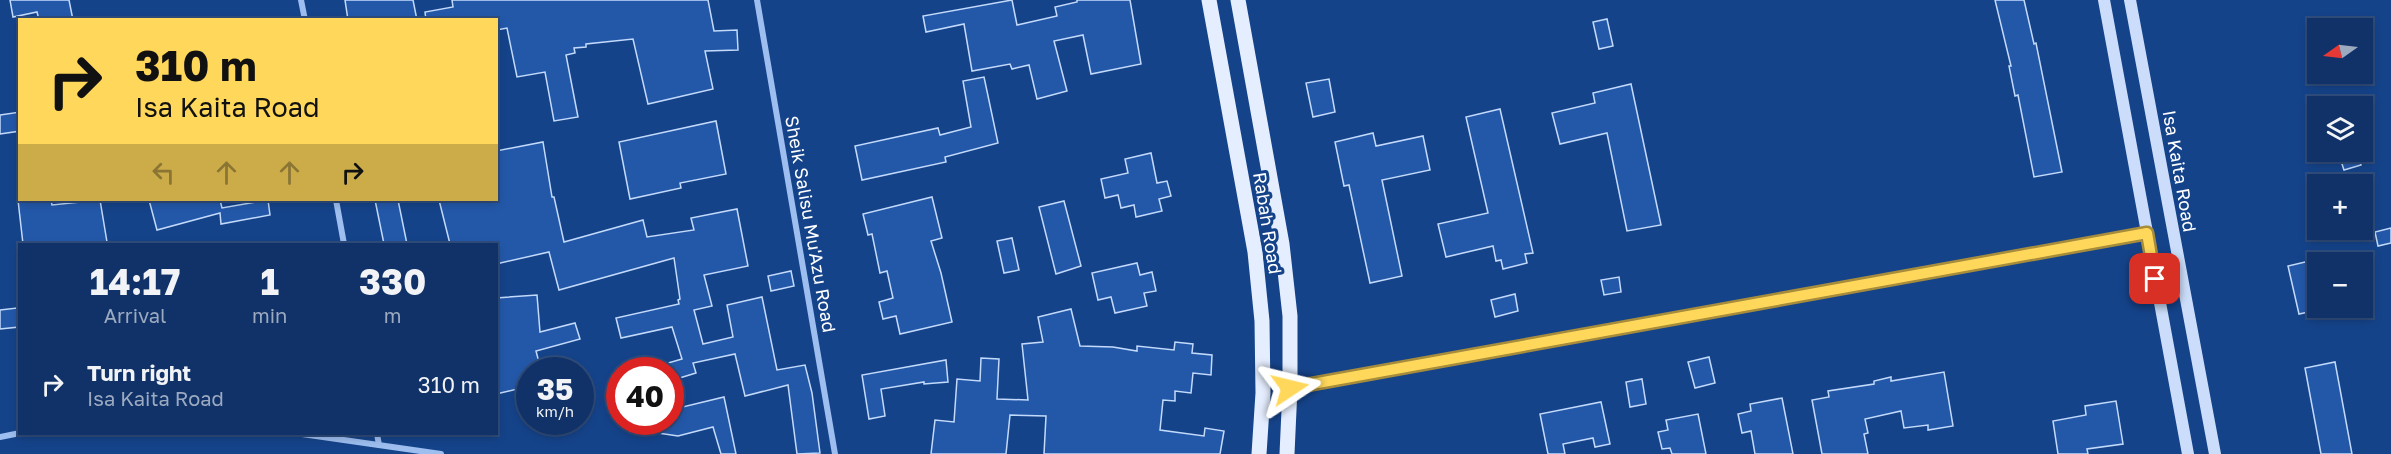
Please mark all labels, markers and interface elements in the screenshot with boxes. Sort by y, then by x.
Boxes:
north arrow [2307,18,2373,84]
map controls [2307,18,2373,318]
text: 310 m [135,40,257,90]
icon: right [36,42,114,120]
text: Isa Kaita Road [135,91,320,123]
button: layers [2307,96,2373,162]
street label: Isa Kaita Road [2158,108,2202,234]
street label: Sheik Salisu Mu'Azu Road [781,114,841,334]
icon: left [147,156,180,189]
icon: ahead [210,156,243,189]
icon: ahead [273,156,306,189]
icon: right [336,156,369,189]
street label: Rabah Road [1249,170,1287,276]
button: + [2307,174,2373,240]
button: − [2307,252,2373,318]
pin [2129,253,2180,304]
text: 14:17 [90,260,180,303]
text: 1 [260,260,279,303]
text: 330 [359,260,426,303]
icon: arrive [2138,262,2171,295]
text: Arrival [104,303,166,327]
text: min [252,303,287,327]
text: m [384,303,402,327]
position arrow [1258,356,1322,420]
speed limit sign: 40 [606,357,684,435]
text: Turn right [87,359,191,386]
icon: right [36,368,69,401]
text: 310 m [418,371,480,398]
text: 35 [537,371,573,407]
text: Isa Kaita Road [87,386,224,410]
text: km/h [536,402,574,420]

